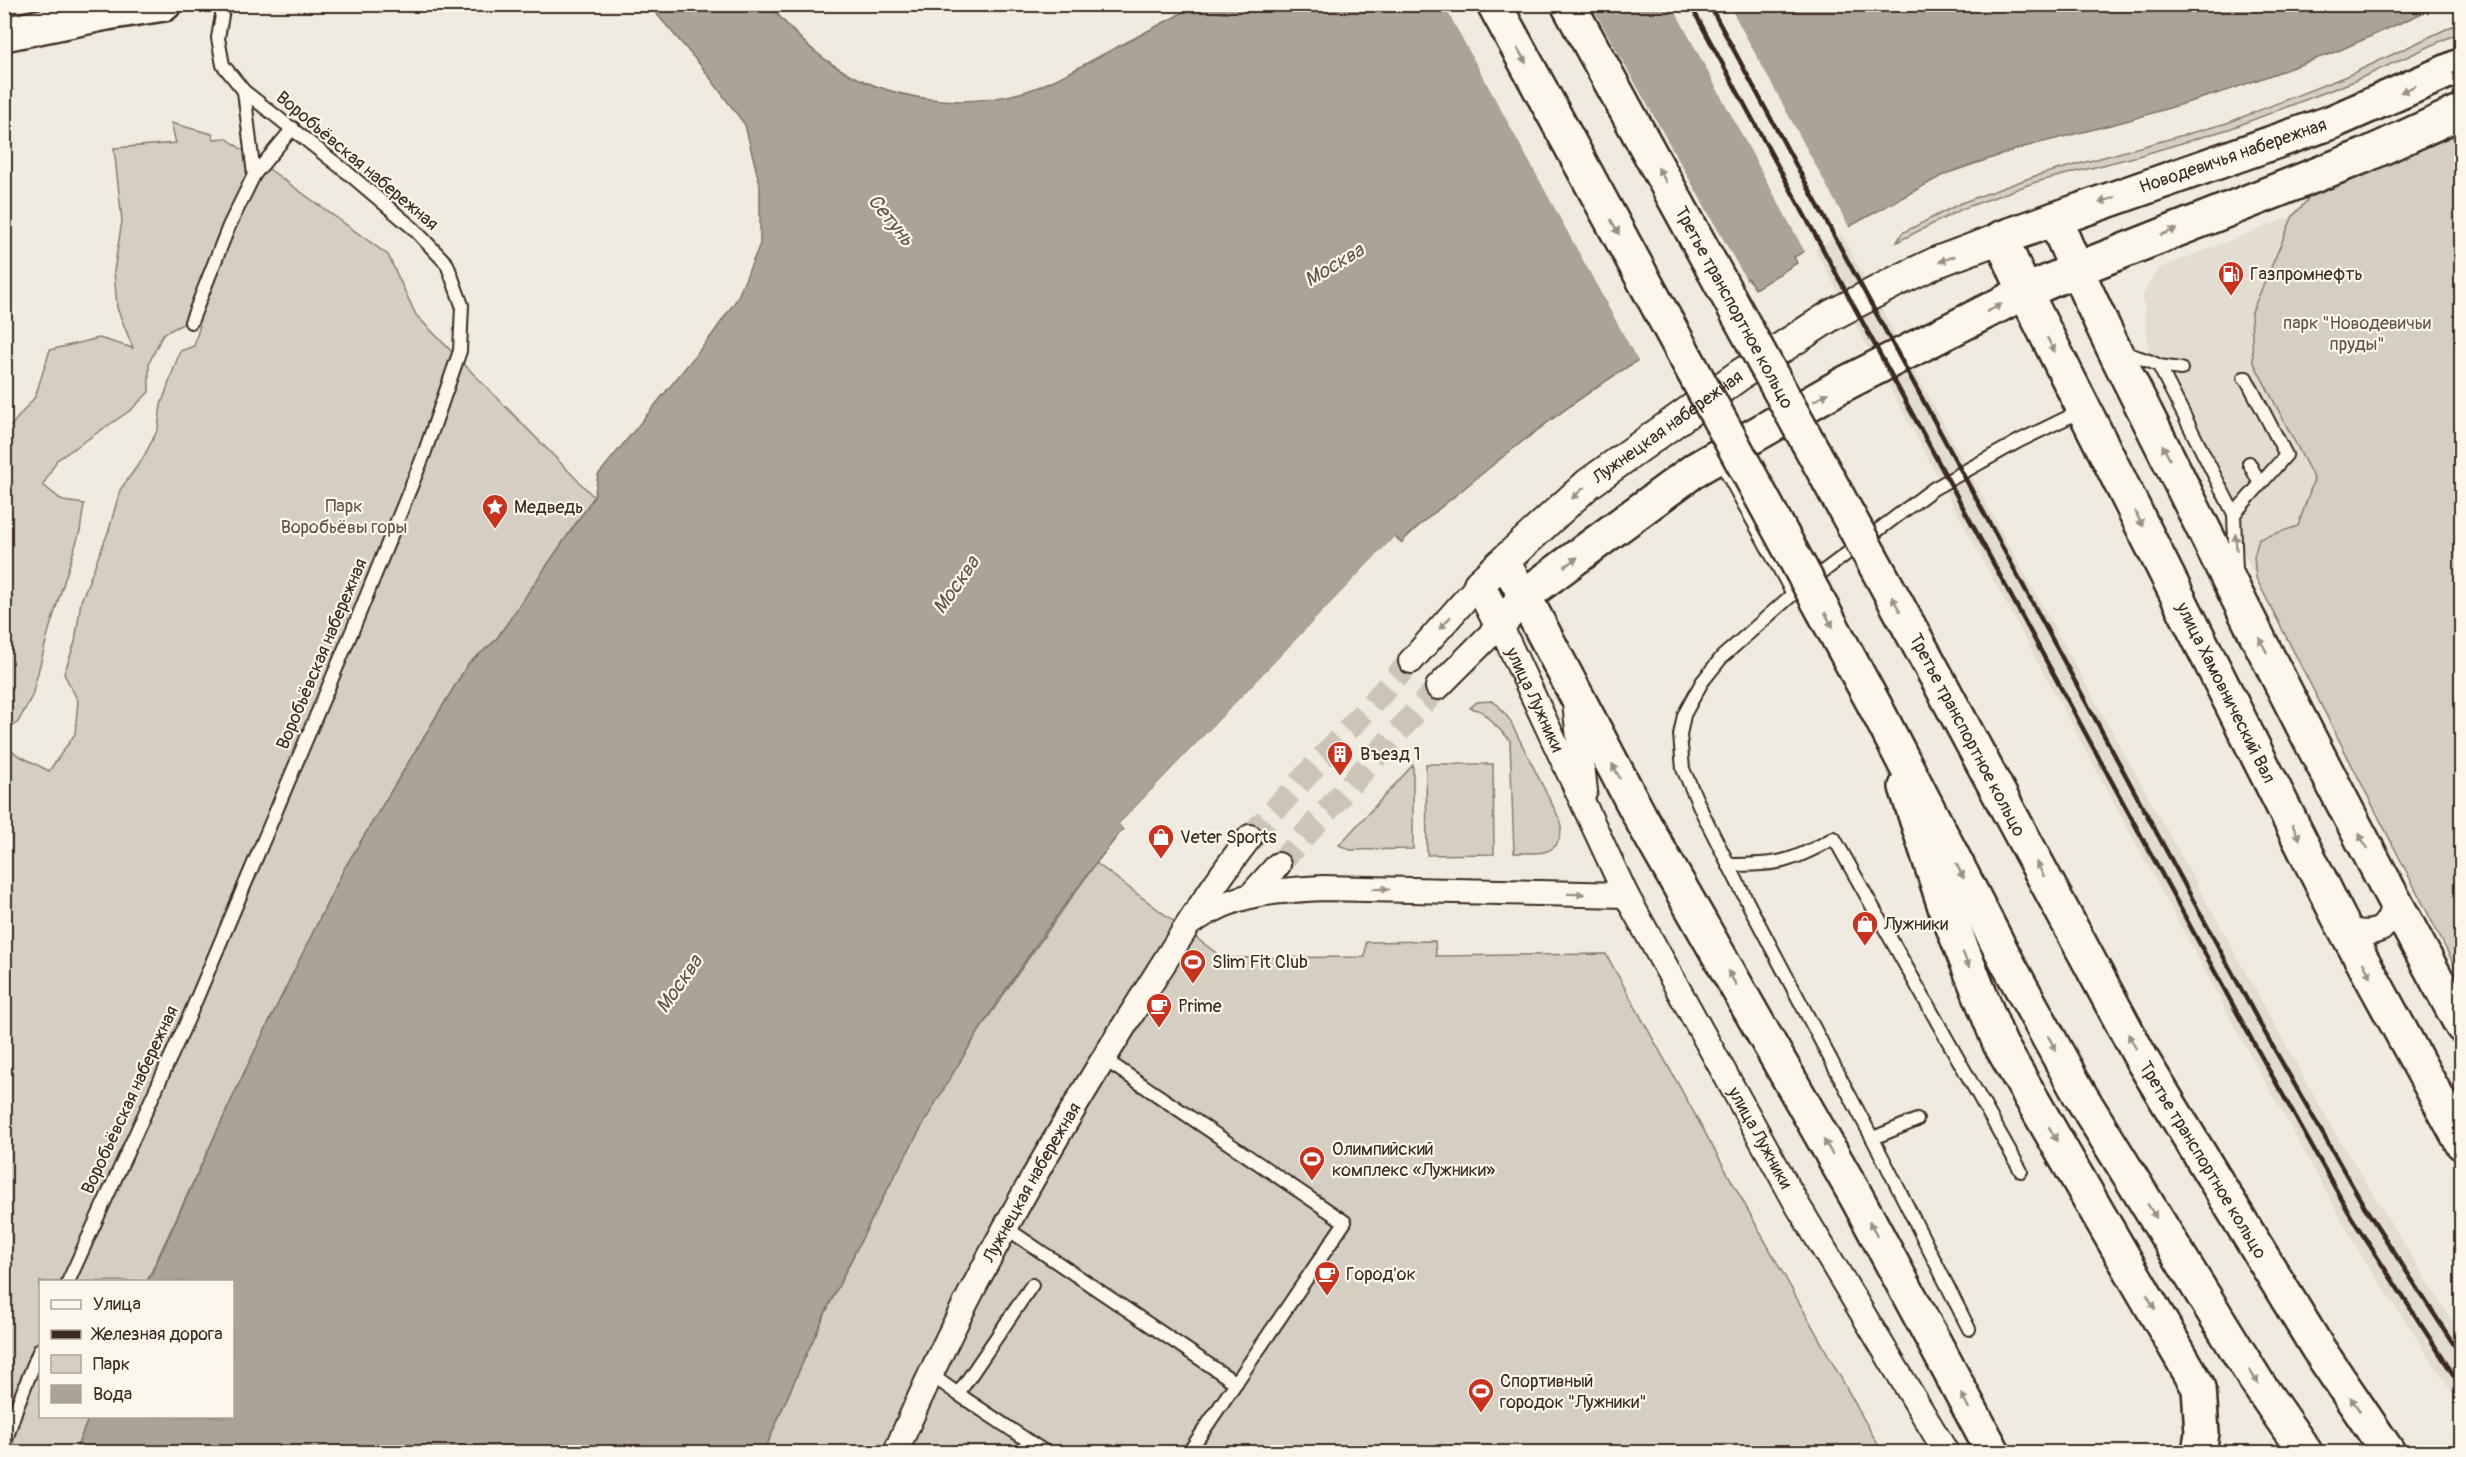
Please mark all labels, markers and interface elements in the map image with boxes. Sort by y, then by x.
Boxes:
one-way arrow [1517,48,1527,65]
one-way arrow [2399,84,2417,94]
street label: Воробьёвская набережная [271,86,443,236]
street label: Новодевичья набережная [2136,113,2330,199]
one-way arrow [1657,166,1667,183]
water label: Сетунь [862,189,920,252]
one-way arrow [2098,196,2116,206]
street label: Третье транспортное кольцо [1670,202,1799,413]
one-way arrow [1610,219,1621,235]
one-way arrow [2160,227,2178,237]
water label: Москва [1300,237,1370,292]
one-way arrow [1938,255,1956,264]
fuel station icon: Газпромнефть [2216,259,2246,297]
place label: Газпромнефть [2250,263,2363,286]
one-way arrow [1986,303,2003,313]
park label: парк "Новодевичьи пруды" [2283,312,2431,356]
one-way arrow [2046,336,2056,353]
street label: Лужнецкая набережная [1587,365,1747,489]
one-way arrow [1813,392,1830,402]
one-way arrow [2161,444,2170,461]
one-way arrow [1570,486,1585,500]
place icon: Медведь [480,492,510,530]
park label: Парк Воробьёвы горы [281,495,407,539]
place label: Медведь [514,496,583,519]
one-way arrow [2134,510,2143,527]
one-way arrow [2231,532,2240,551]
water label: Москва [927,550,986,619]
street label: Воробьёвская набережная [271,555,373,753]
one-way arrow [1562,556,1578,568]
one-way arrow [1891,595,1901,612]
street label: улица Хамовнический Вал [2171,598,2281,787]
one-way arrow [1824,612,1834,629]
one-way arrow [1438,615,1452,630]
street label: Третье транспортное кольцо [1904,629,2031,841]
one-way arrow [2258,637,2268,654]
street label: улица Лужники [1500,643,1569,756]
building icon: Въезд 1 [1325,739,1355,777]
place label: Въезд 1 [1360,743,1421,766]
one-way arrow [1611,762,1621,779]
shop icon: Veter Sports [1146,822,1176,860]
one-way arrow [2291,823,2301,840]
place label: Veter Sports [1180,826,1277,849]
one-way arrow [2359,833,2368,850]
one-way arrow [2035,861,2045,878]
one-way arrow [1956,863,1965,880]
one-way arrow [1372,885,1391,894]
one-way arrow [1566,889,1585,899]
shop icon: Лужники [1850,909,1880,947]
place label: Лужники [1883,913,1948,936]
sports icon: Slim Fit Club [1178,947,1208,985]
water label: Москва [650,949,709,1018]
place label: Slim Fit Club [1212,951,1308,974]
one-way arrow [1961,951,1971,969]
one-way arrow [2362,962,2372,979]
one-way arrow [1726,970,1737,986]
cafe icon: Prime [1144,991,1174,1029]
place label: Prime [1178,995,1222,1018]
street label: Воробьёвская набережная [76,1002,184,1198]
one-way arrow [2127,1032,2137,1049]
one-way arrow [2047,1035,2057,1052]
street label: Третье транспортное кольцо [2134,1057,2272,1263]
street label: улица Лужники [1722,1082,1798,1193]
street label: Лужнецкая набережная [977,1098,1086,1267]
one-way arrow [2048,1126,2058,1143]
place label: Олимпийский комплекс «Лужники» [1332,1138,1495,1182]
one-way arrow [1823,1138,1833,1155]
sports icon: Олимпийский комплекс «Лужники» [1297,1144,1327,1182]
one-way arrow [2146,1203,2157,1219]
one-way arrow [1868,1220,1878,1237]
cafe icon: Город'ок [1312,1259,1342,1297]
place label: Город'ок [1346,1263,1416,1286]
legend [39,1280,234,1418]
text: Улица [93,1293,141,1316]
one-way arrow [2146,1294,2156,1311]
text: Железная дорога [90,1323,223,1346]
text: Парк [93,1353,130,1376]
one-way arrow [2248,1369,2259,1385]
place label: Спортивный городок "Лужники" [1500,1370,1647,1414]
sports icon: Спортивный городок "Лужники" [1466,1376,1496,1414]
text: Вода [93,1383,132,1406]
one-way arrow [1960,1392,1970,1409]
one-way arrow [2350,1396,2361,1412]

